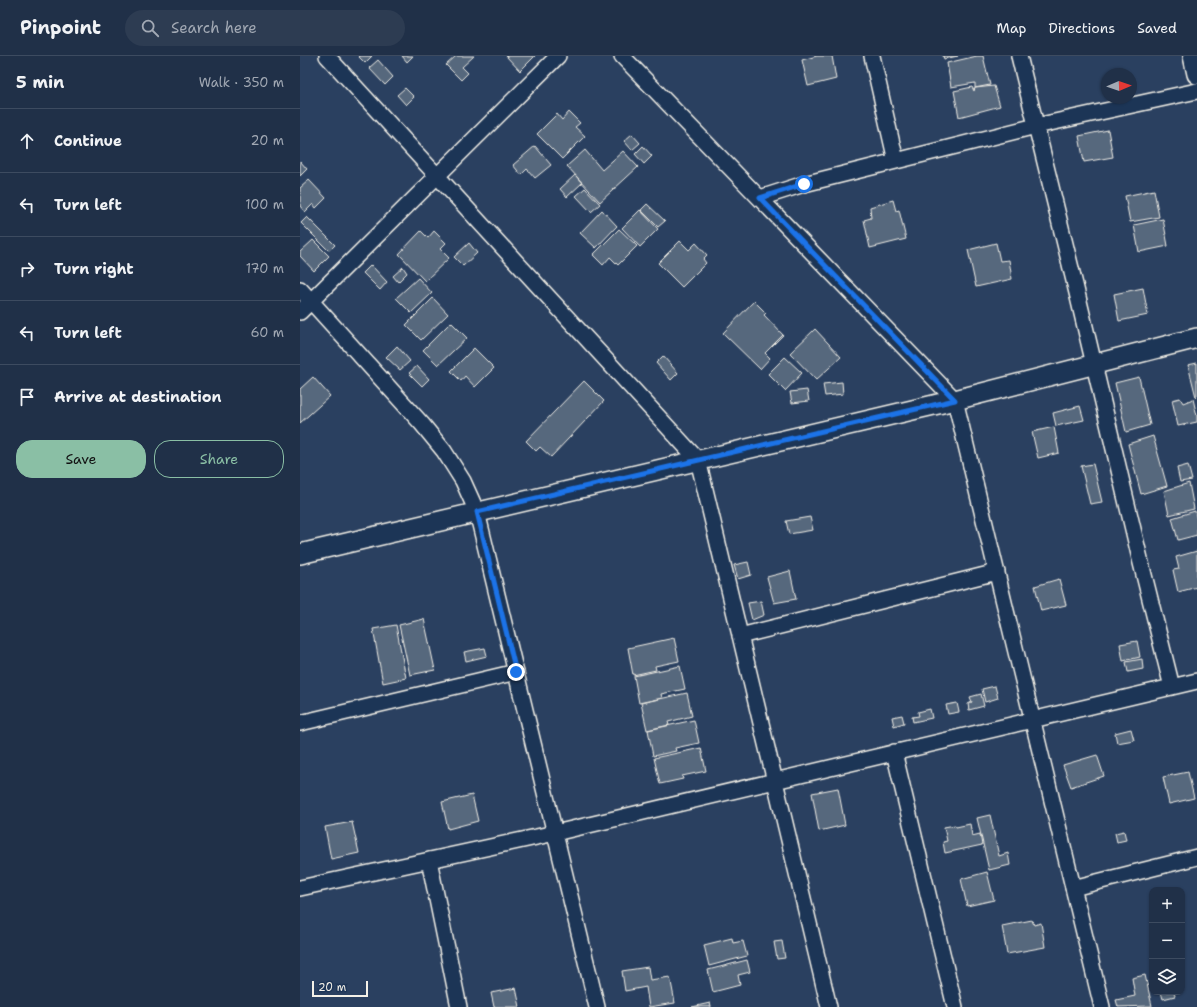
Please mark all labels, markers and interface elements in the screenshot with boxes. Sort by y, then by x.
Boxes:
search box [125,10,405,46]
text: Pinpoint [20,15,101,40]
icon: search [139,17,161,39]
text: Search here [171,18,257,38]
text: Map [997,19,1027,37]
text: Directions [1049,19,1115,37]
text: Saved [1137,19,1177,37]
north arrow [1101,68,1137,104]
text: 5 min [16,71,64,93]
text: Walk · 350 m [199,74,284,91]
icon: ahead [16,130,38,152]
text: Continue [54,131,122,151]
text: 20 m [251,132,284,149]
route start [795,175,813,193]
icon: left [16,194,38,216]
text: Turn left [54,195,122,215]
text: 100 m [245,196,284,213]
icon: right [16,258,38,280]
text: Turn right [54,259,134,279]
text: 170 m [246,260,284,277]
icon: left [16,322,38,344]
text: Turn left [54,323,122,343]
text: 60 m [251,324,284,341]
icon: arrive [16,386,38,408]
text: Arrive at destination [54,387,222,407]
button: Save [16,440,146,478]
button: Share [154,440,284,478]
route end [507,663,525,681]
map controls [1149,887,1185,995]
button: + [1149,887,1185,923]
button: − [1149,923,1185,959]
button: layers [1149,959,1185,995]
scale bar [312,979,368,998]
text: 20 m [318,980,346,995]

